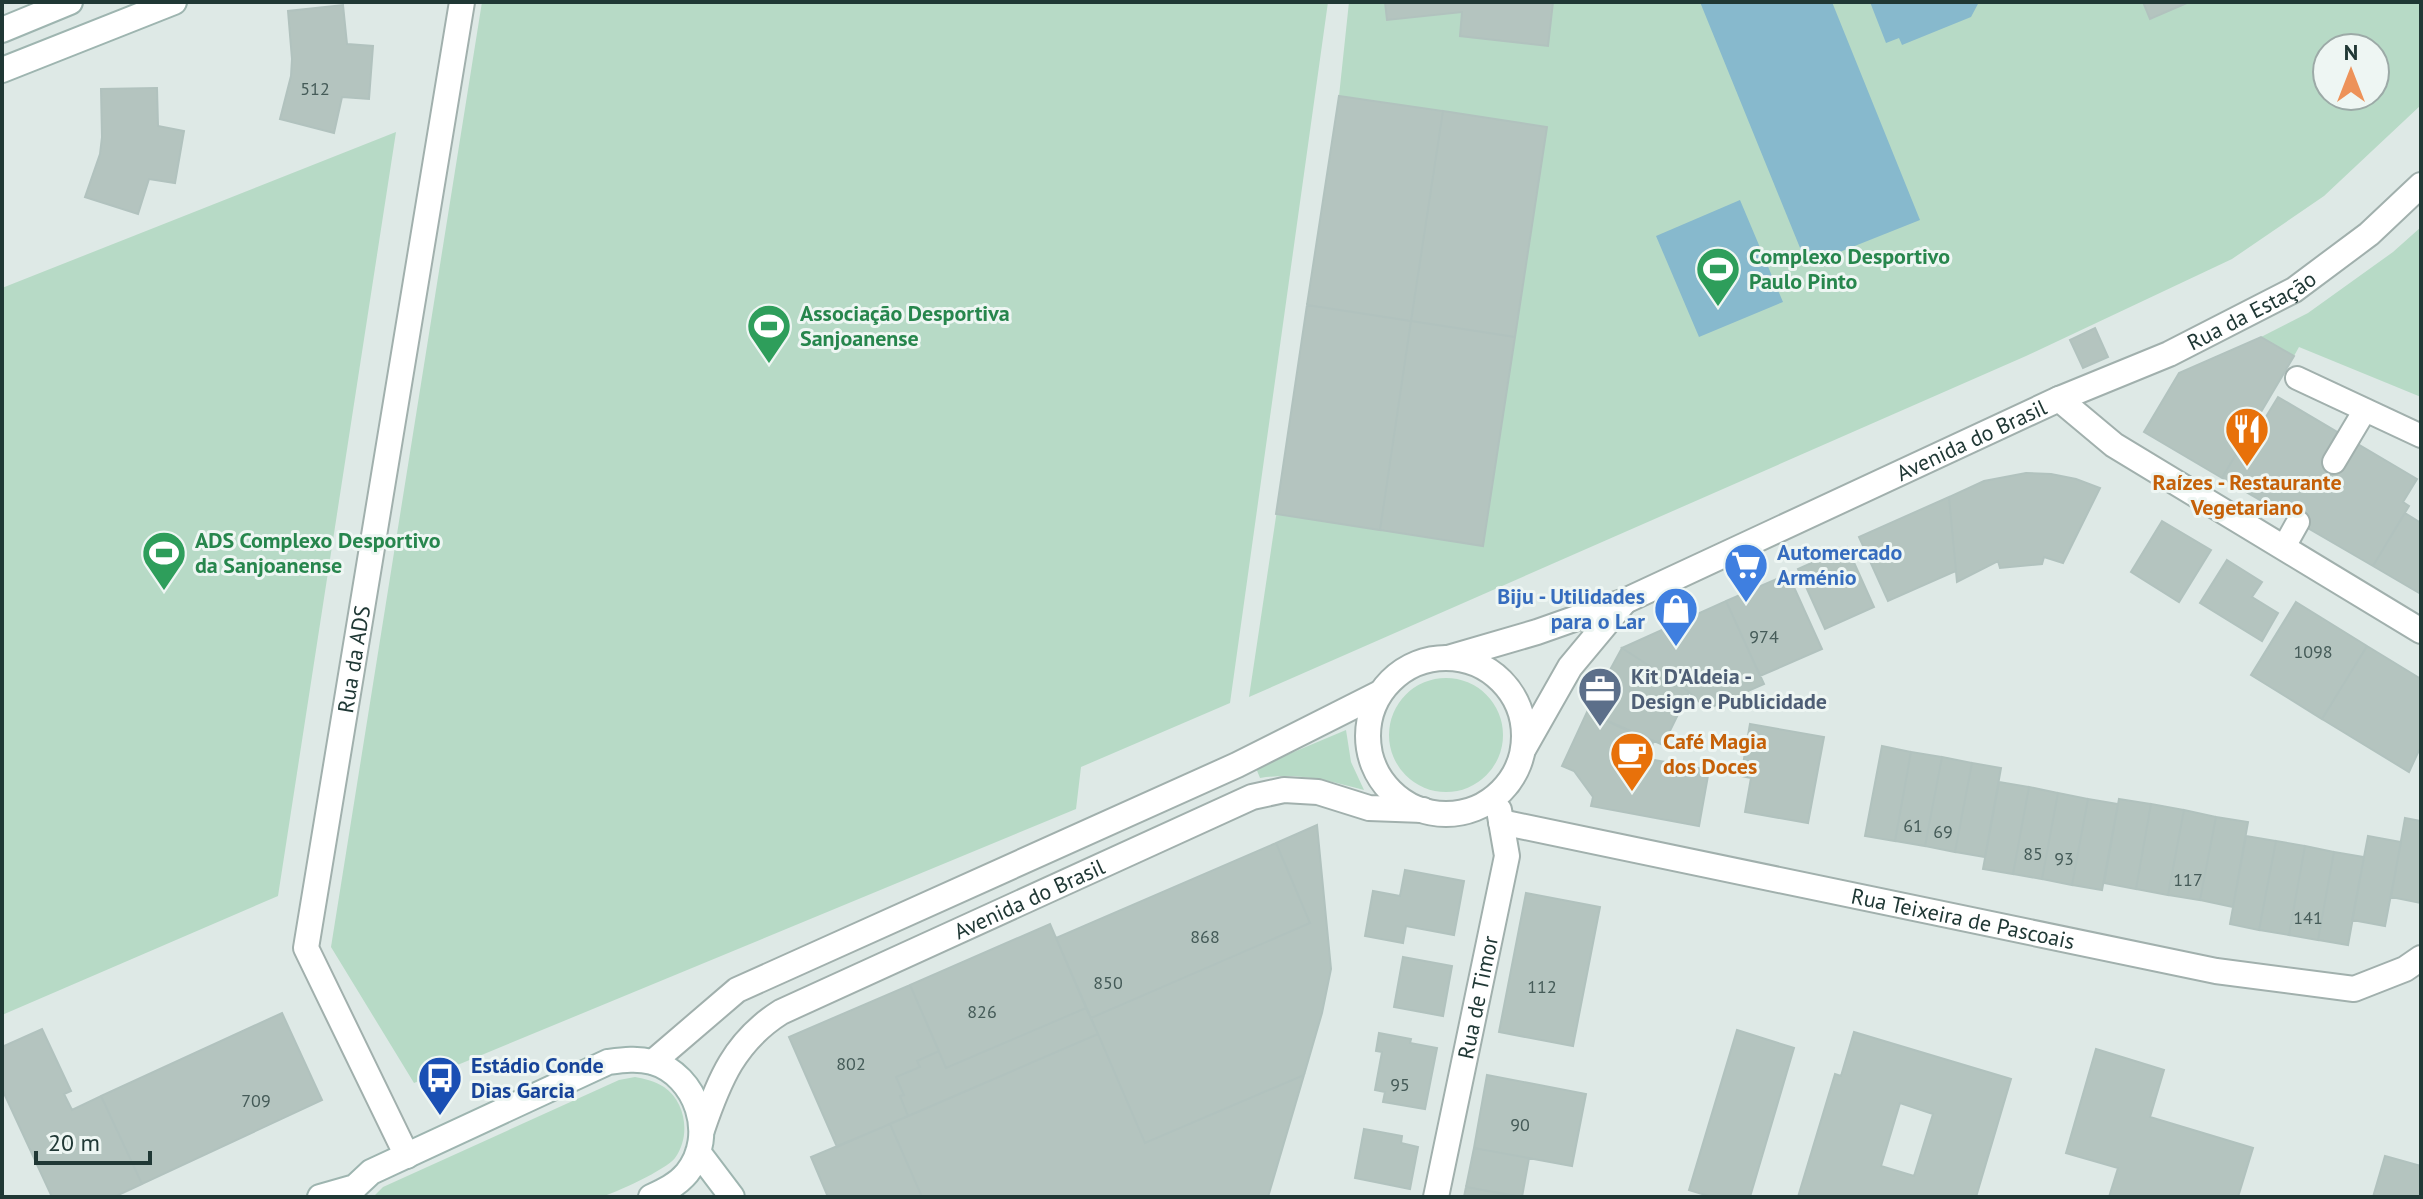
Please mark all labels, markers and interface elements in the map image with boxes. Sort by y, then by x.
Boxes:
north arrow [2311,32,2391,112]
text: N [2344,38,2358,66]
house number: 512 [300,77,330,100]
place label: Complexo Desportivo Paulo Pinto [1749,242,1950,295]
sports icon: Complexo Desportivo Paulo Pinto [1694,245,1742,308]
street label: Rua da Estação [2182,265,2321,356]
place label: Associação Desportiva Sanjoanense [800,299,1010,352]
sports icon: Associação Desportiva Sanjoanense [745,302,793,365]
street label: Avenida do Brasil [1892,393,2051,487]
restaurant icon: Raízes - Restaurante Vegetariano [2223,405,2271,468]
place label: Raízes - Restaurante Vegetariano [2152,468,2342,521]
place label: ADS Complexo Desportivo da Sanjoanense [195,526,441,579]
sports icon: ADS Complexo Desportivo da Sanjoanense [140,529,188,592]
place label: Automercado Arménio [1777,538,1902,591]
supermarket icon: Automercado Arménio [1722,541,1770,604]
place label: Biju - Utilidades para o Lar [1497,582,1645,635]
shop icon: Biju - Utilidades para o Lar [1652,585,1700,648]
street label: Rua da ADS [331,603,376,715]
house number: 974 [1749,625,1779,648]
house number: 1098 [2293,640,2333,663]
place label: Kit D'Aldeia - Design e Publicidade [1631,662,1827,715]
office icon: Kit D'Aldeia - Design e Publicidade [1576,665,1624,728]
place label: Café Magia dos Doces [1663,727,1767,780]
cafe icon: Café Magia dos Doces [1608,730,1656,793]
house number: 61 [1903,814,1923,837]
house number: 69 [1933,820,1953,843]
house number: 85 [2023,842,2043,865]
house number: 93 [2054,847,2074,870]
street label: Avenida do Brasil [949,852,1109,945]
house number: 117 [2173,868,2203,891]
street label: Rua Teixeira de Pascoais [1849,881,2077,955]
house number: 141 [2293,906,2323,929]
house number: 868 [1190,925,1220,948]
street label: Rua de Timor [1451,933,1504,1061]
house number: 850 [1093,971,1123,994]
house number: 112 [1527,975,1557,998]
house number: 826 [967,1000,997,1023]
place label: Estádio Conde Dias Garcia [471,1051,604,1104]
house number: 802 [836,1052,866,1075]
bus stop icon: Estádio Conde Dias Garcia [416,1054,464,1117]
house number: 95 [1390,1073,1410,1096]
house number: 709 [241,1089,271,1112]
house number: 90 [1510,1113,1530,1136]
scale bar [36,1115,150,1165]
text: 20 m [48,1127,100,1158]

